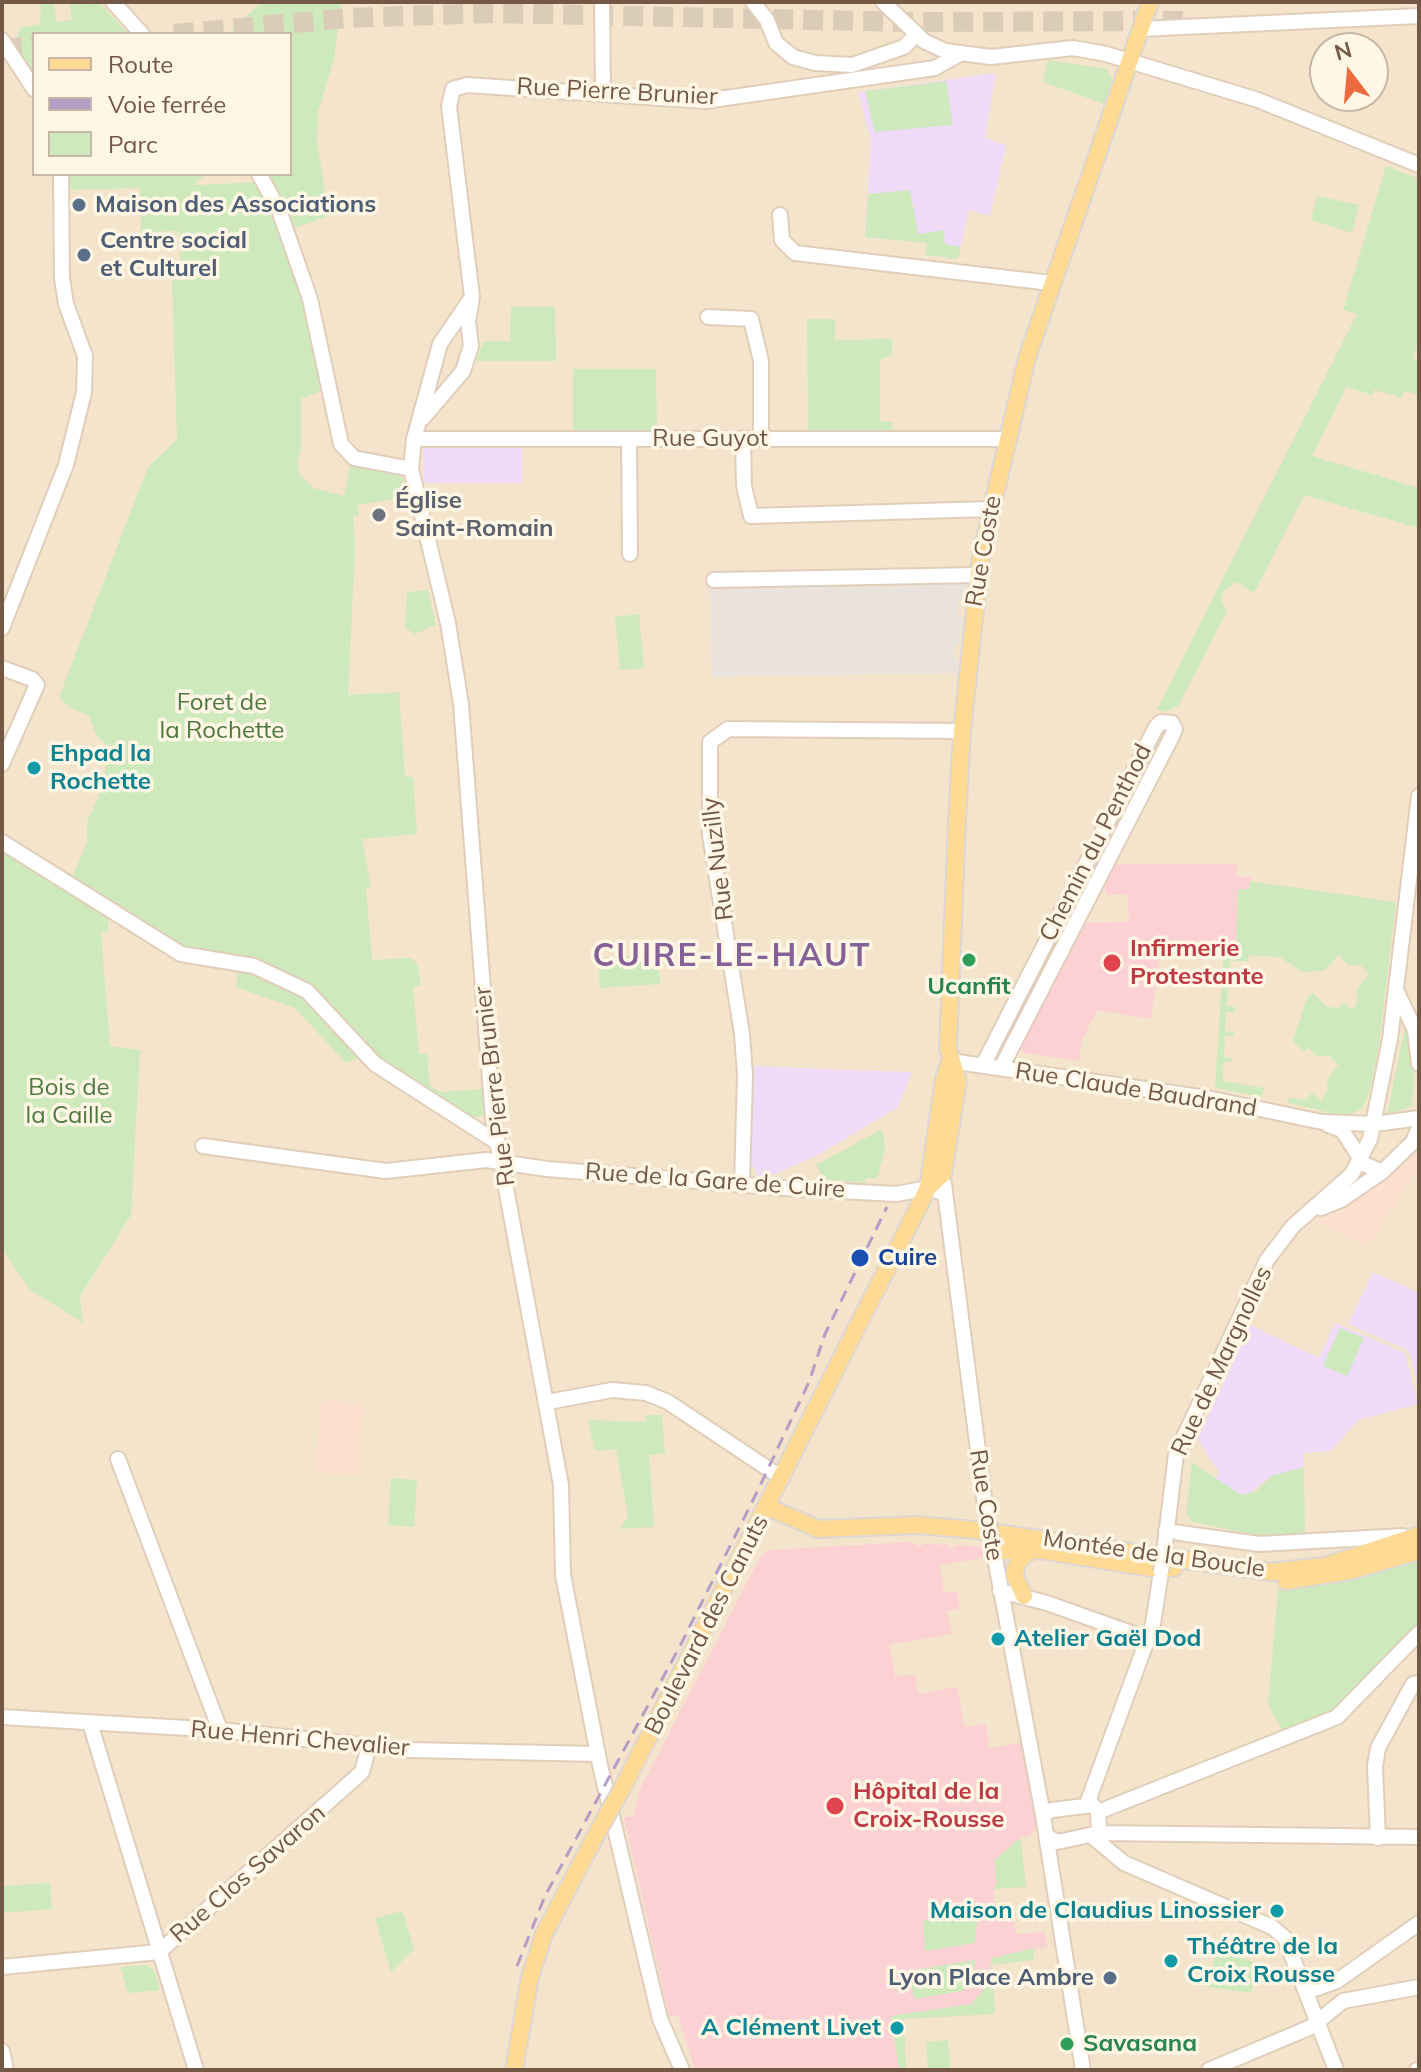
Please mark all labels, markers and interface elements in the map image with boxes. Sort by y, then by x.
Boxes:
legend [32,32,292,176]
north arrow [1309,32,1389,112]
text: N [1331,35,1355,67]
text: Route [108,49,173,79]
street label: Rue Pierre Brunier [516,72,718,112]
text: Voie ferrée [108,89,226,119]
text: Parc [108,129,158,159]
place label: Maison des Associations [95,191,376,219]
marker: Maison des Associations [70,196,88,214]
place label: Centre social et Culturel [100,227,247,283]
marker: Centre social et Culturel [75,246,93,264]
street label: Rue Guyot [652,425,768,453]
place label: Église Saint-Romain [395,487,554,543]
street label: Rue Coste [960,493,1008,609]
marker: Église Saint-Romain [370,506,388,524]
park label: Foret de la Rochette [160,689,284,745]
street label: Chemin du Penthod [1034,739,1158,947]
place label: Ehpad la Rochette [50,740,151,796]
marker: Ehpad la Rochette [25,759,43,777]
street label: Rue Nuzilly [696,796,740,922]
place label: Infirmerie Protestante [1130,935,1264,991]
district label: CUIRE-LE-HAUT [592,937,872,975]
marker: Ucanfit [960,951,978,969]
marker: Infirmerie Protestante [1101,952,1123,974]
place label: Ucanfit [927,973,1011,1001]
street label: Rue Pierre Brunier [468,984,522,1188]
street label: Rue Claude Baudrand [1013,1057,1259,1123]
park label: Bois de la Caille [26,1074,112,1130]
street label: Rue de la Gare de Cuire [584,1158,846,1204]
place label: Cuire [878,1244,937,1272]
marker: Cuire [849,1247,871,1269]
street label: Rue de Margnolles [1165,1262,1279,1460]
street label: Rue Coste [963,1447,1009,1563]
street label: Boulevard des Canuts [639,1510,775,1740]
street label: Montée de la Boucle [1041,1524,1267,1584]
place label: Atelier Gaël Dod [1014,1625,1201,1653]
marker: Atelier Gaël Dod [989,1630,1007,1648]
street label: Rue Henri Chevalier [189,1715,411,1763]
place label: Hôpital de la Croix-Rousse [853,1778,1004,1834]
marker: Hôpital de la Croix-Rousse [824,1795,846,1817]
street label: Rue Clos Savaron [165,1799,331,1949]
place label: Maison de Claudius Linossier [930,1897,1261,1925]
marker: Maison de Claudius Linossier [1268,1902,1286,1920]
place label: Théâtre de la Croix Rousse [1187,1933,1338,1989]
marker: Théâtre de la Croix Rousse [1162,1952,1180,1970]
place label: Lyon Place Ambre [888,1964,1094,1992]
marker: Lyon Place Ambre [1101,1969,1119,1987]
place label: A Clément Livet [701,2014,881,2042]
marker: A Clément Livet [888,2019,906,2037]
place label: Savasana [1083,2030,1197,2058]
marker: Savasana [1058,2035,1076,2053]

